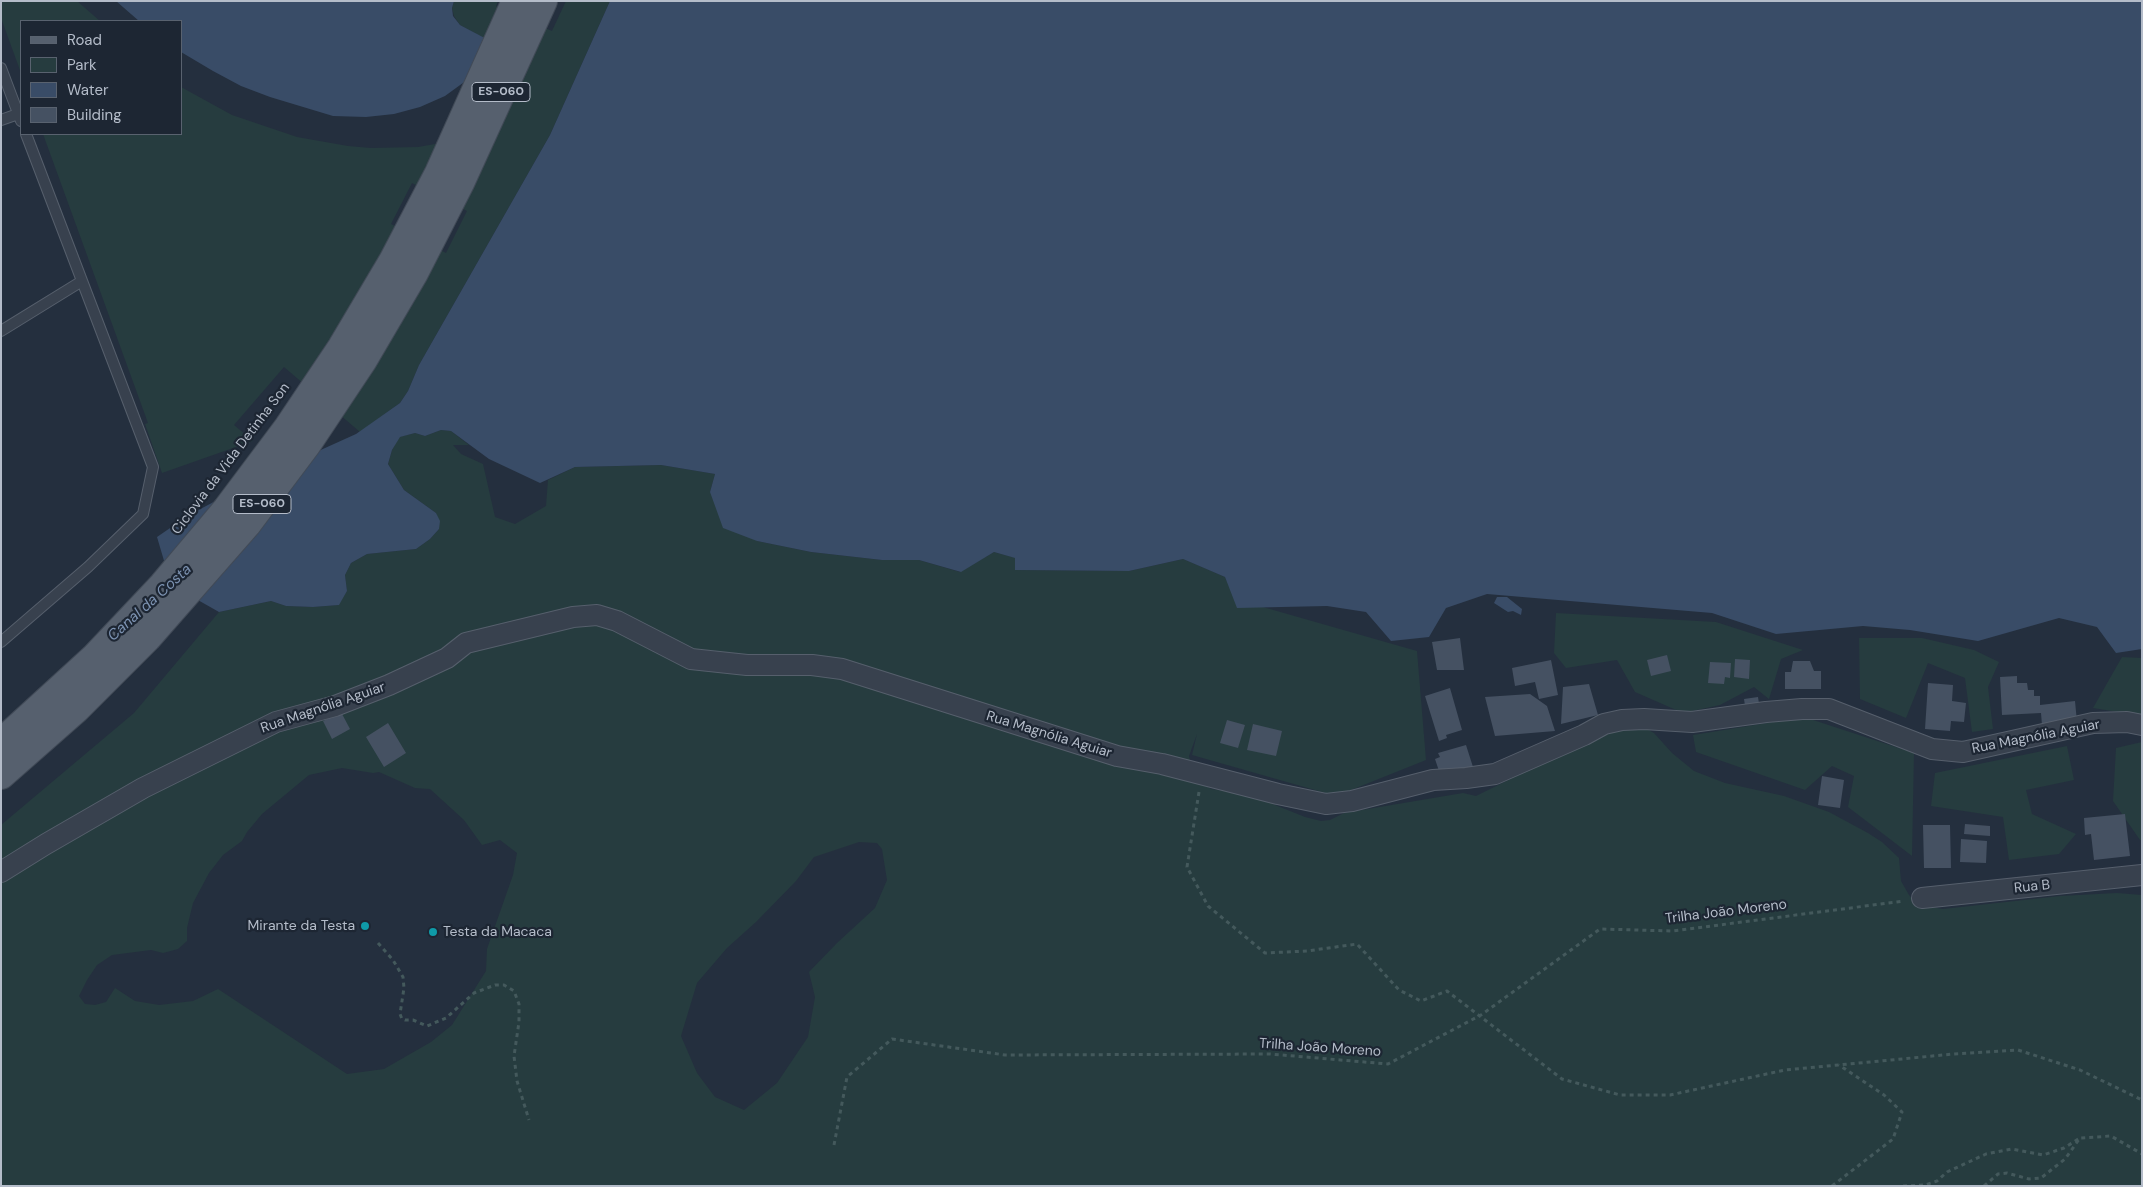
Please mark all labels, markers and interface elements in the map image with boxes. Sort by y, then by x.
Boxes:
legend [20,20,182,135]
text: Road [67,30,102,50]
text: Park [67,55,97,75]
text: Water [67,80,108,100]
road number: ES-060 [472,82,530,101]
text: Building [67,105,122,125]
street label: Ciclovia da Vida Detinha Son [168,380,294,538]
road number: ES-060 [233,494,291,514]
water label: Canal da Costa [104,561,196,645]
street label: Rua Magnólia Aguiar [259,679,387,737]
street label: Rua Magnólia Aguiar [984,708,1114,762]
street label: Rua Magnólia Aguiar [1970,716,2102,758]
street label: Rua B [2013,877,2051,897]
street label: Trilha João Moreno [1664,896,1788,928]
place label: Mirante da Testa [248,918,355,934]
marker: Mirante da Testa [359,920,371,932]
place label: Testa da Macaca [443,924,552,940]
marker: Testa da Macaca [427,926,439,938]
street label: Trilha João Moreno [1258,1035,1382,1061]

